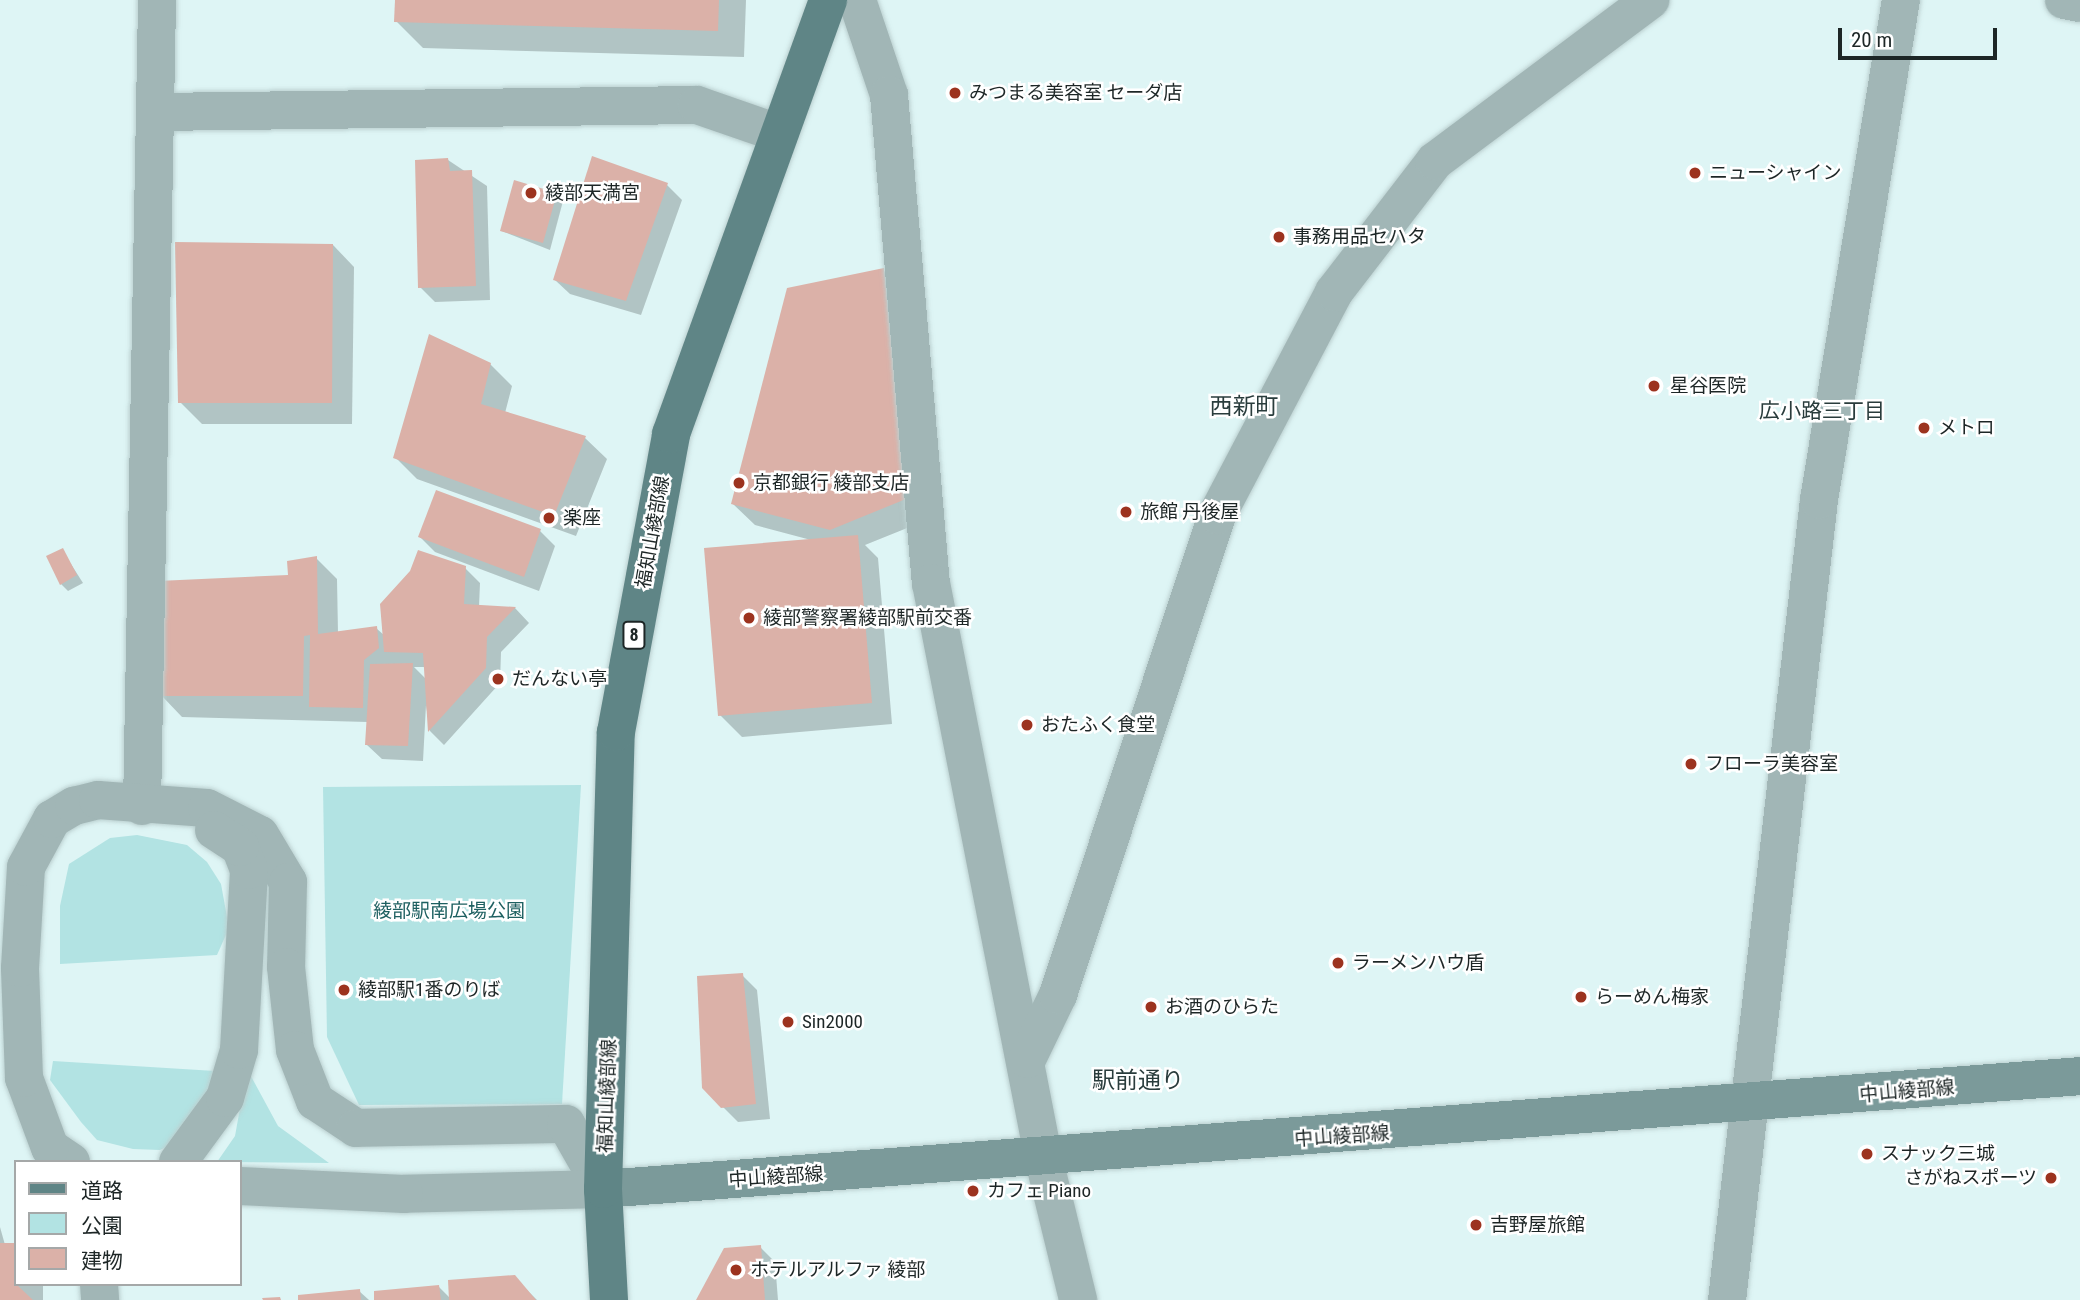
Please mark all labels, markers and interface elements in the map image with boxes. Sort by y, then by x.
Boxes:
scale bar [1842,14,2001,58]
text: 20 m [1851,28,1892,52]
place label: みつまる美容室 セーダ店 [969,82,1182,104]
marker: みつまる美容室 セーダ店 [947,85,963,101]
place label: ニューシャイン [1709,162,1842,184]
marker: ニューシャイン [1687,165,1703,181]
place label: 綾部天満宮 [545,182,640,204]
marker: 綾部天満宮 [523,185,539,201]
place label: 事務用品セハタ [1293,226,1426,248]
marker: 事務用品セハタ [1271,229,1287,245]
place label: 星谷医院 [1670,375,1746,397]
marker: 星谷医院 [1644,376,1664,396]
district label: 西新町 [1210,393,1278,421]
district label: 広小路三丁目 [1759,398,1885,424]
place label: メトロ [1938,417,1995,439]
marker: メトロ [1916,420,1932,436]
place label: 京都銀行 綾部支店 [753,472,909,494]
street label: 福知山綾部線 [632,474,674,590]
marker: 京都銀行 綾部支店 [731,475,747,491]
place label: 旅館 丹後屋 [1140,501,1239,523]
marker: 旅館 丹後屋 [1118,504,1134,520]
place label: 楽座 [563,507,601,529]
marker: 楽座 [541,510,557,526]
place label: 綾部警察署綾部駅前交番 [763,607,972,629]
marker: 綾部警察署綾部駅前交番 [741,610,757,626]
road number: 8 [622,620,646,650]
place label: だんない亭 [512,668,607,690]
marker: だんない亭 [490,671,506,687]
place label: おたふく食堂 [1041,714,1155,736]
marker: おたふく食堂 [1019,717,1035,733]
place label: フローラ美容室 [1705,753,1838,775]
marker: フローラ美容室 [1683,756,1699,772]
park label: 綾部駅南広場公園 [373,900,525,922]
place label: ラーメンハウ盾 [1352,952,1485,974]
marker: ラーメンハウ盾 [1330,955,1346,971]
place label: 綾部駅1番のりば [358,979,500,1001]
marker: 綾部駅1番のりば [336,982,352,998]
place label: らーめん梅家 [1595,986,1709,1008]
marker: らーめん梅家 [1573,989,1589,1005]
place label: お酒のひらた [1165,996,1279,1018]
marker: お酒のひらた [1143,999,1159,1015]
place label: Sin2000 [802,1011,863,1033]
marker: Sin2000 [780,1014,796,1030]
street label: 福知山綾部線 [594,1039,620,1153]
district label: 駅前通り [1092,1067,1184,1095]
street label: 中山綾部線 [1859,1076,1955,1106]
street label: 中山綾部線 [1294,1121,1390,1151]
place label: スナック三城 [1881,1143,1995,1165]
marker: スナック三城 [1859,1146,1875,1162]
legend [14,1160,242,1286]
street label: 中山綾部線 [728,1162,824,1192]
place label: さがねスポーツ [1904,1167,2037,1189]
marker: さがねスポーツ [2043,1170,2059,1186]
text: 道路 [81,1179,123,1203]
place label: カフェ Piano [987,1180,1091,1202]
marker: カフェ Piano [965,1183,981,1199]
text: 公園 [81,1214,123,1238]
place label: 吉野屋旅館 [1490,1214,1585,1236]
marker: 吉野屋旅館 [1468,1217,1484,1233]
text: 建物 [81,1249,123,1273]
place label: ホテルアルファ 綾部 [750,1259,925,1281]
marker: ホテルアルファ 綾部 [728,1262,744,1278]

